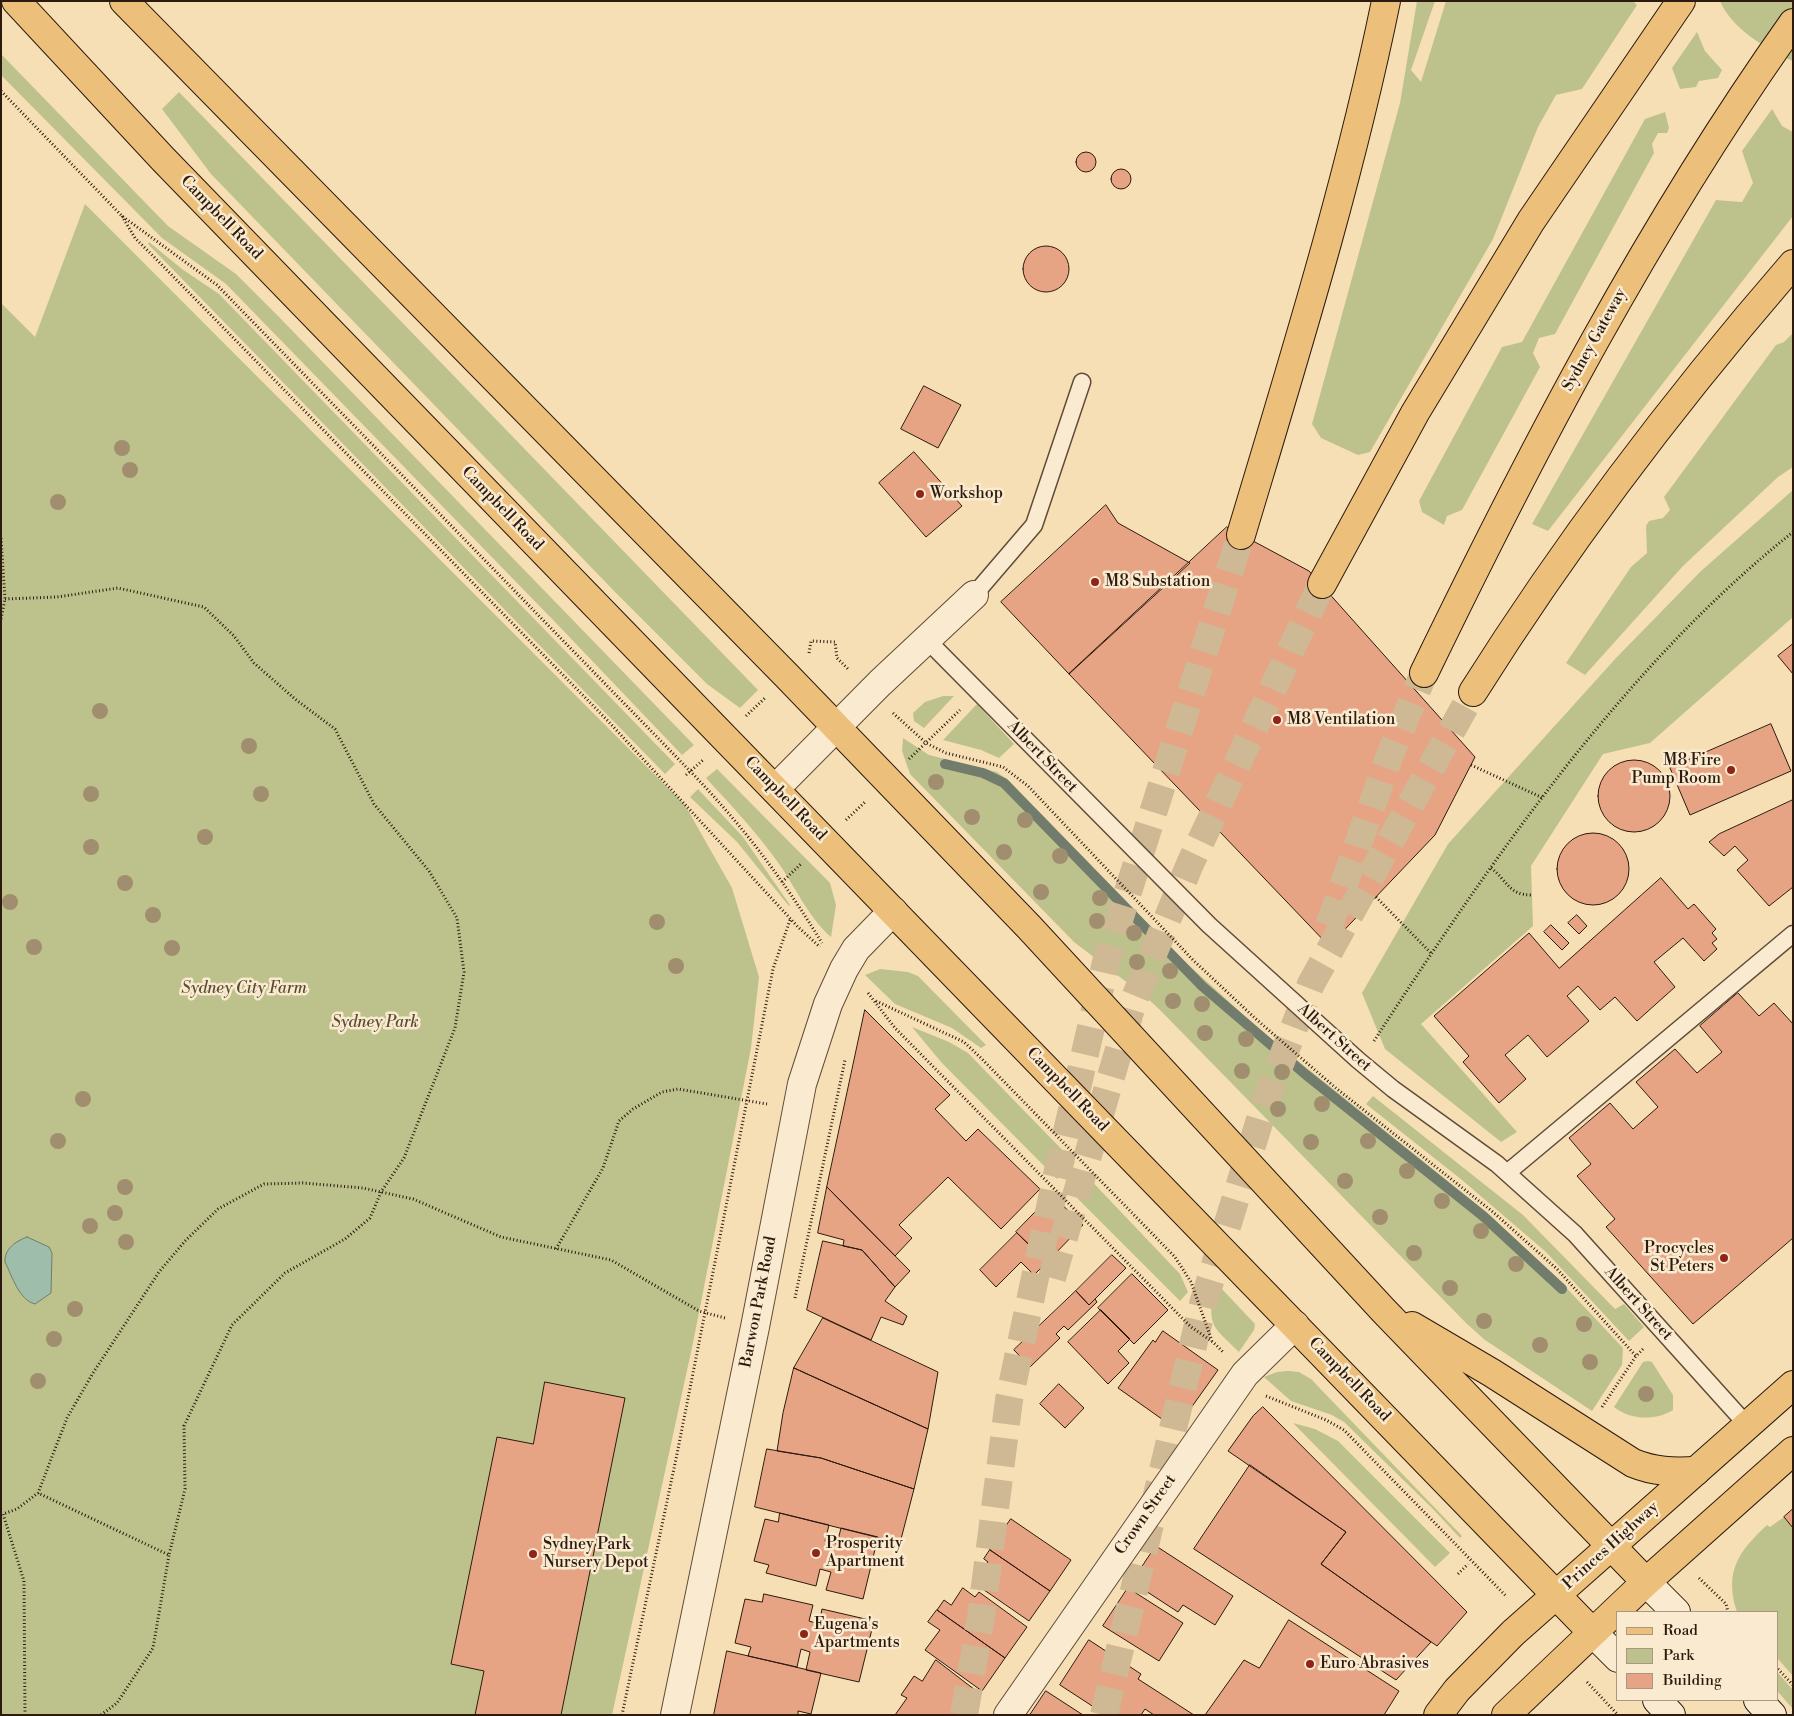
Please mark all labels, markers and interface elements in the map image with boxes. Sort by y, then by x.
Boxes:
street label: Campbell Road [176,172,266,264]
street label: Sydney Gateway [1559,285,1631,395]
street label: Campbell Road [457,463,547,555]
place label: Workshop [930,484,1003,504]
marker: Workshop [914,488,926,500]
place label: M8 Substation [1105,572,1210,592]
marker: M8 Substation [1089,576,1101,588]
place label: M8 Ventilation [1287,710,1395,730]
marker: M8 Ventilation [1271,714,1283,726]
street label: Albert Street [1003,717,1081,797]
place label: M8 Fire Pump Room [1631,751,1721,789]
street label: Campbell Road [740,753,830,845]
marker: M8 Fire Pump Room [1725,764,1737,776]
park label: Sydney City Farm [181,979,307,999]
street label: Albert Street [1293,1000,1375,1076]
park label: Sydney Park [331,1013,419,1033]
street label: Campbell Road [1022,1044,1112,1136]
street label: Barwon Park Road [737,1235,781,1369]
place label: Procycles St Peters [1644,1239,1714,1277]
marker: Procycles St Peters [1718,1252,1730,1264]
street label: Albert Street [1600,1263,1676,1345]
street label: Campbell Road [1304,1334,1394,1426]
street label: Crown Street [1111,1471,1181,1559]
street label: Princes Highway [1559,1498,1663,1594]
place label: Prosperity Apartment [826,1534,905,1572]
place label: Sydney Park Nursery Depot [543,1535,649,1573]
marker: Prosperity Apartment [810,1547,822,1559]
marker: Sydney Park Nursery Depot [527,1548,539,1560]
legend [1616,1611,1779,1701]
place label: Eugena's Apartments [814,1615,900,1653]
text: Road [1663,1621,1698,1640]
marker: Eugena's Apartments [798,1628,810,1640]
text: Park [1663,1646,1694,1665]
place label: Euro Abrasives [1320,1654,1429,1674]
marker: Euro Abrasives [1304,1658,1316,1670]
text: Building [1663,1671,1722,1690]

